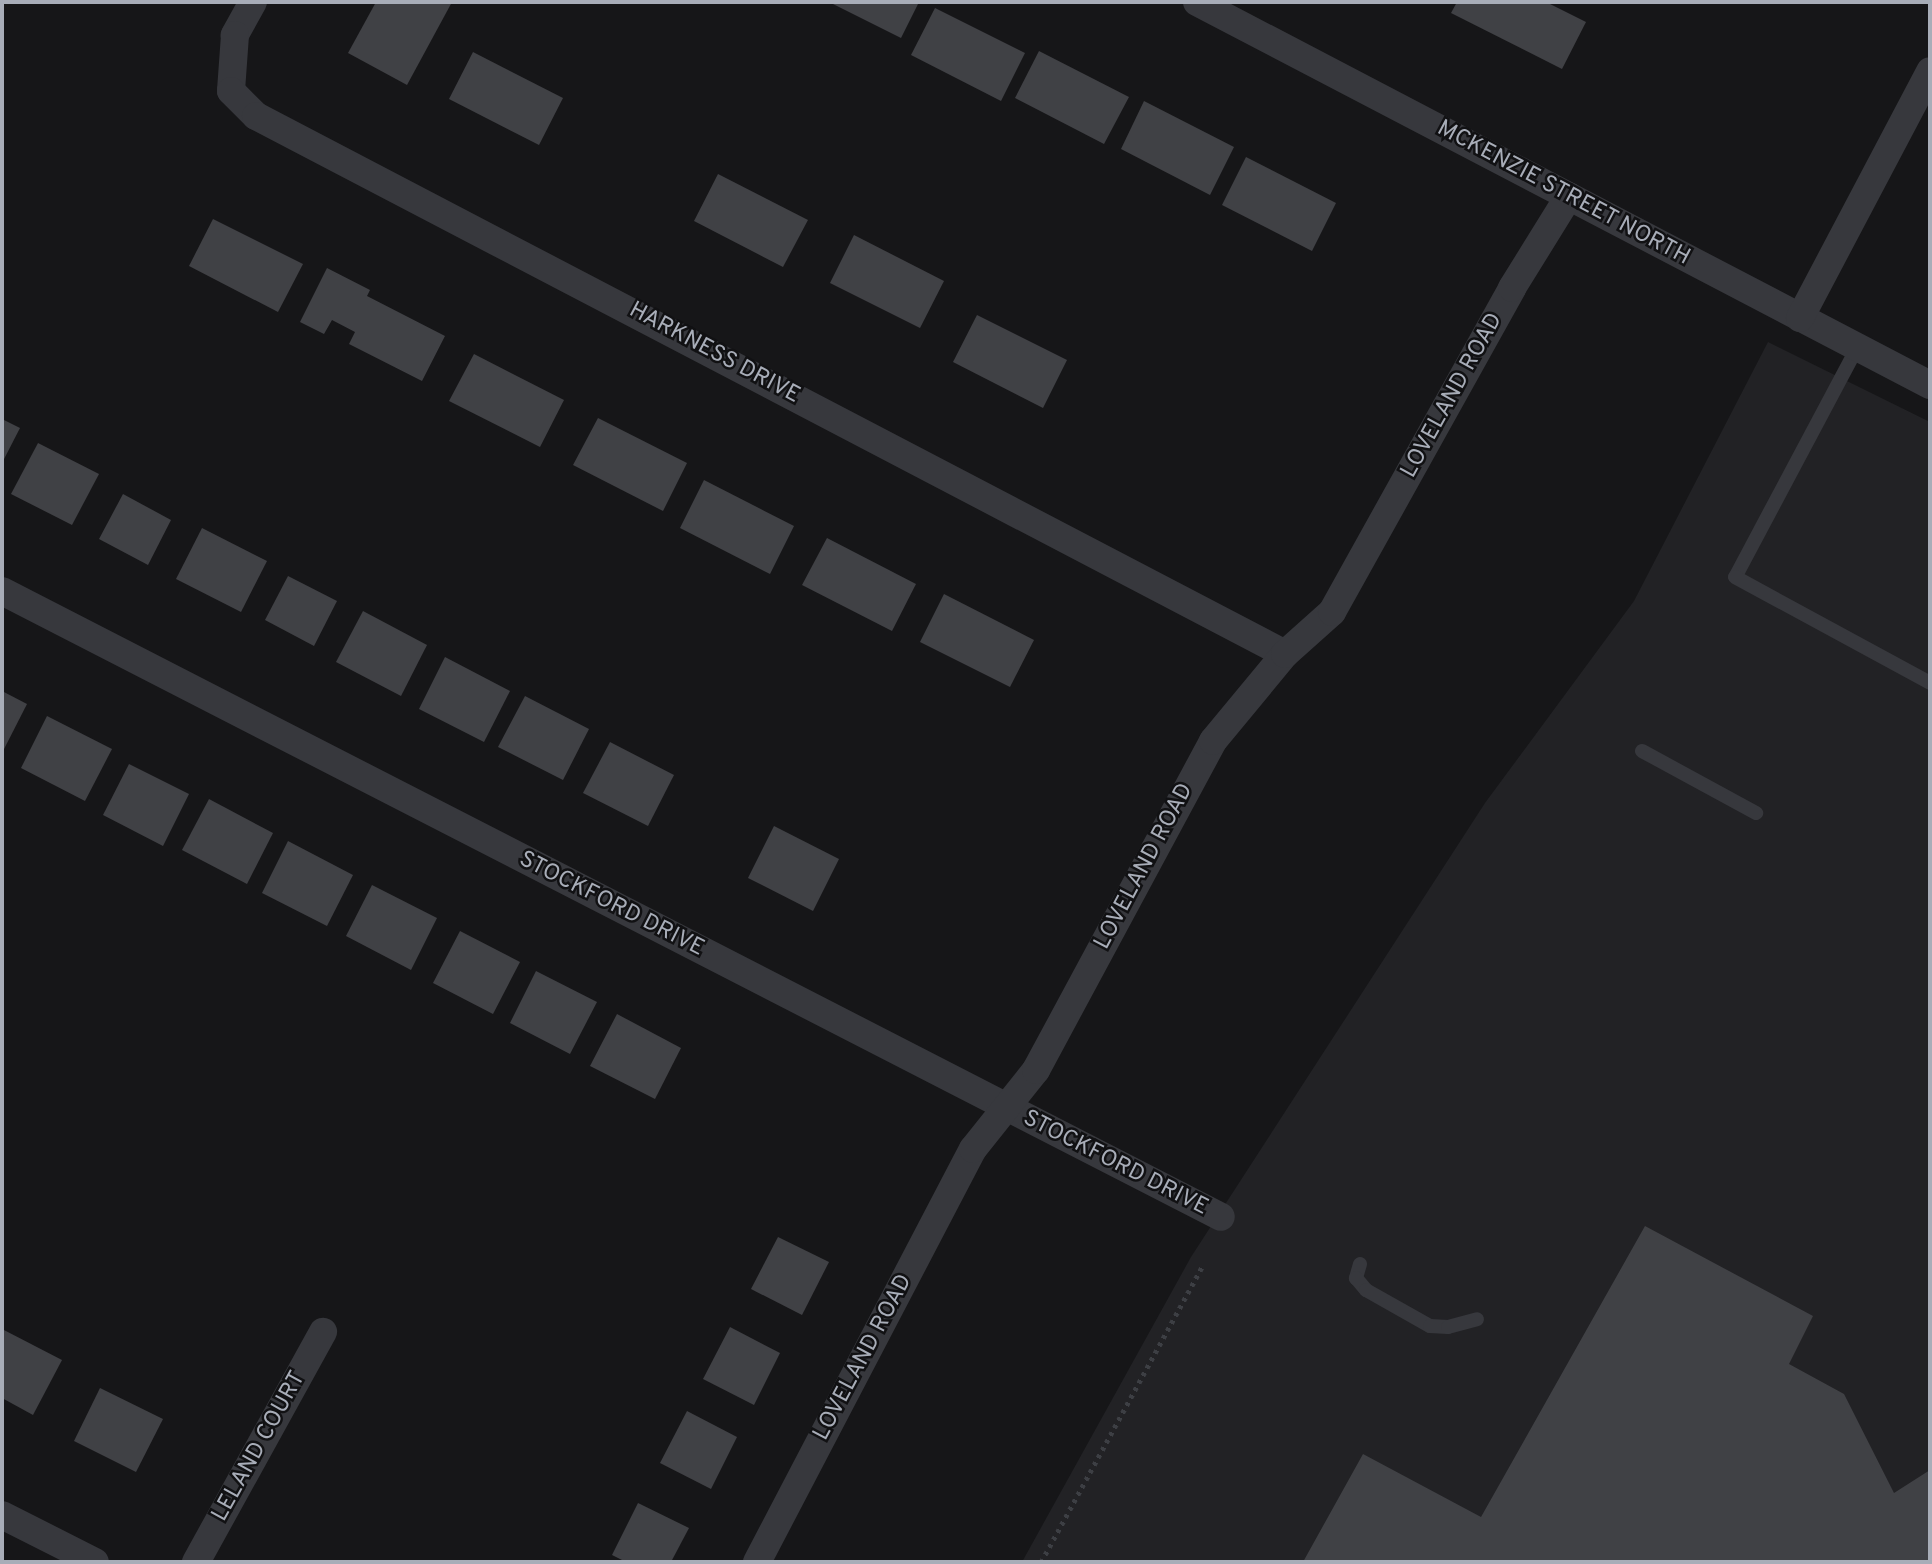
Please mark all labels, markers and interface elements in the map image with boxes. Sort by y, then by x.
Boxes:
street label: MCKENZIE STREET NORTH [1431,115,1695,273]
street label: HARKNESS DRIVE [624,297,804,411]
street label: LOVELAND ROAD [1396,309,1510,483]
street label: LOVELAND ROAD [1090,779,1200,955]
street label: STOCKFORD DRIVE [514,846,708,964]
street label: STOCKFORD DRIVE [1018,1105,1212,1223]
street label: LOVELAND ROAD [809,1270,919,1446]
street label: LELAND COURT [207,1367,313,1527]

